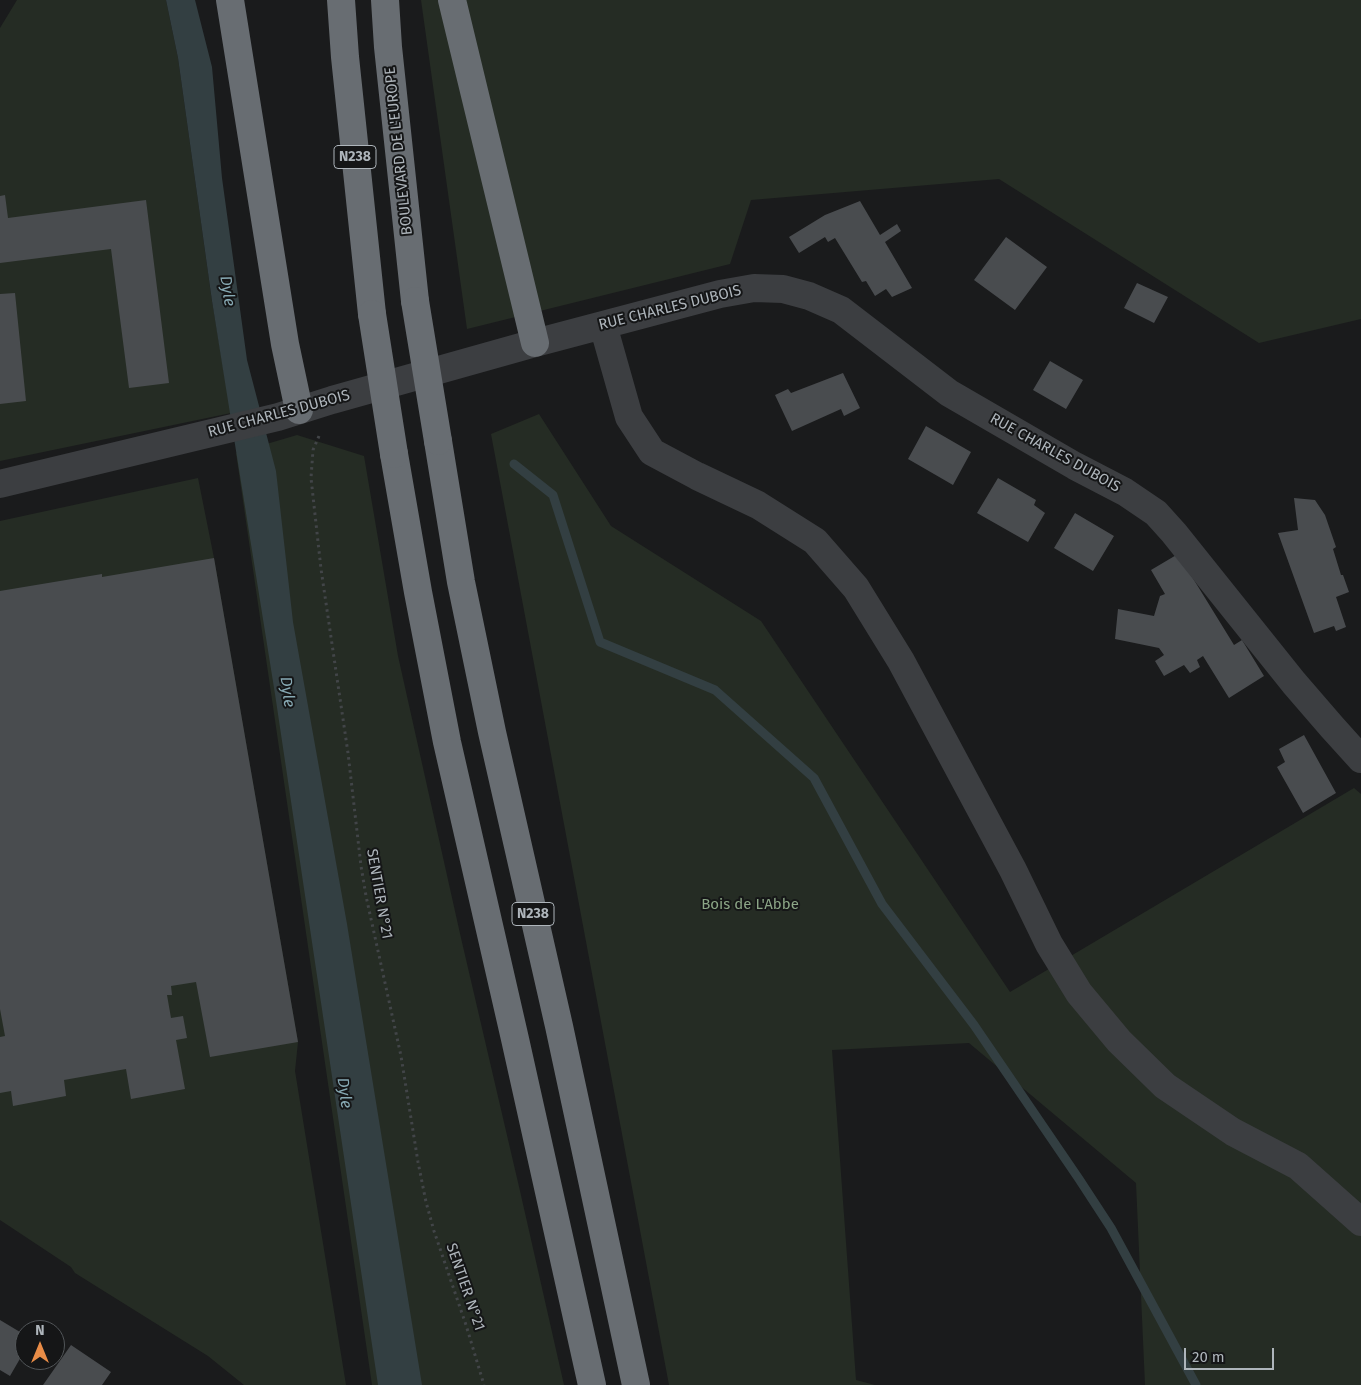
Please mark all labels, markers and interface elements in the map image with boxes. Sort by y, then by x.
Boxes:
street label: BOULEVARD DE L'EUROPE [381,66,417,236]
road number: N238 [334,146,376,168]
water label: Dyle [215,274,239,308]
street label: RUE CHARLES DUBOIS [597,282,743,334]
street label: RUE CHARLES DUBOIS [206,386,352,442]
street label: RUE CHARLES DUBOIS [987,410,1123,496]
water label: Dyle [275,675,299,709]
street label: SENTIER N°21 [362,847,396,941]
park label: Bois de L'Abbe [701,896,799,914]
road number: N238 [512,902,554,926]
water label: Dyle [332,1076,356,1110]
street label: SENTIER N°21 [442,1241,488,1333]
north arrow [15,1320,65,1370]
text: N [35,1322,45,1339]
scale bar [1186,1338,1276,1370]
text: 20 m [1192,1348,1225,1366]

